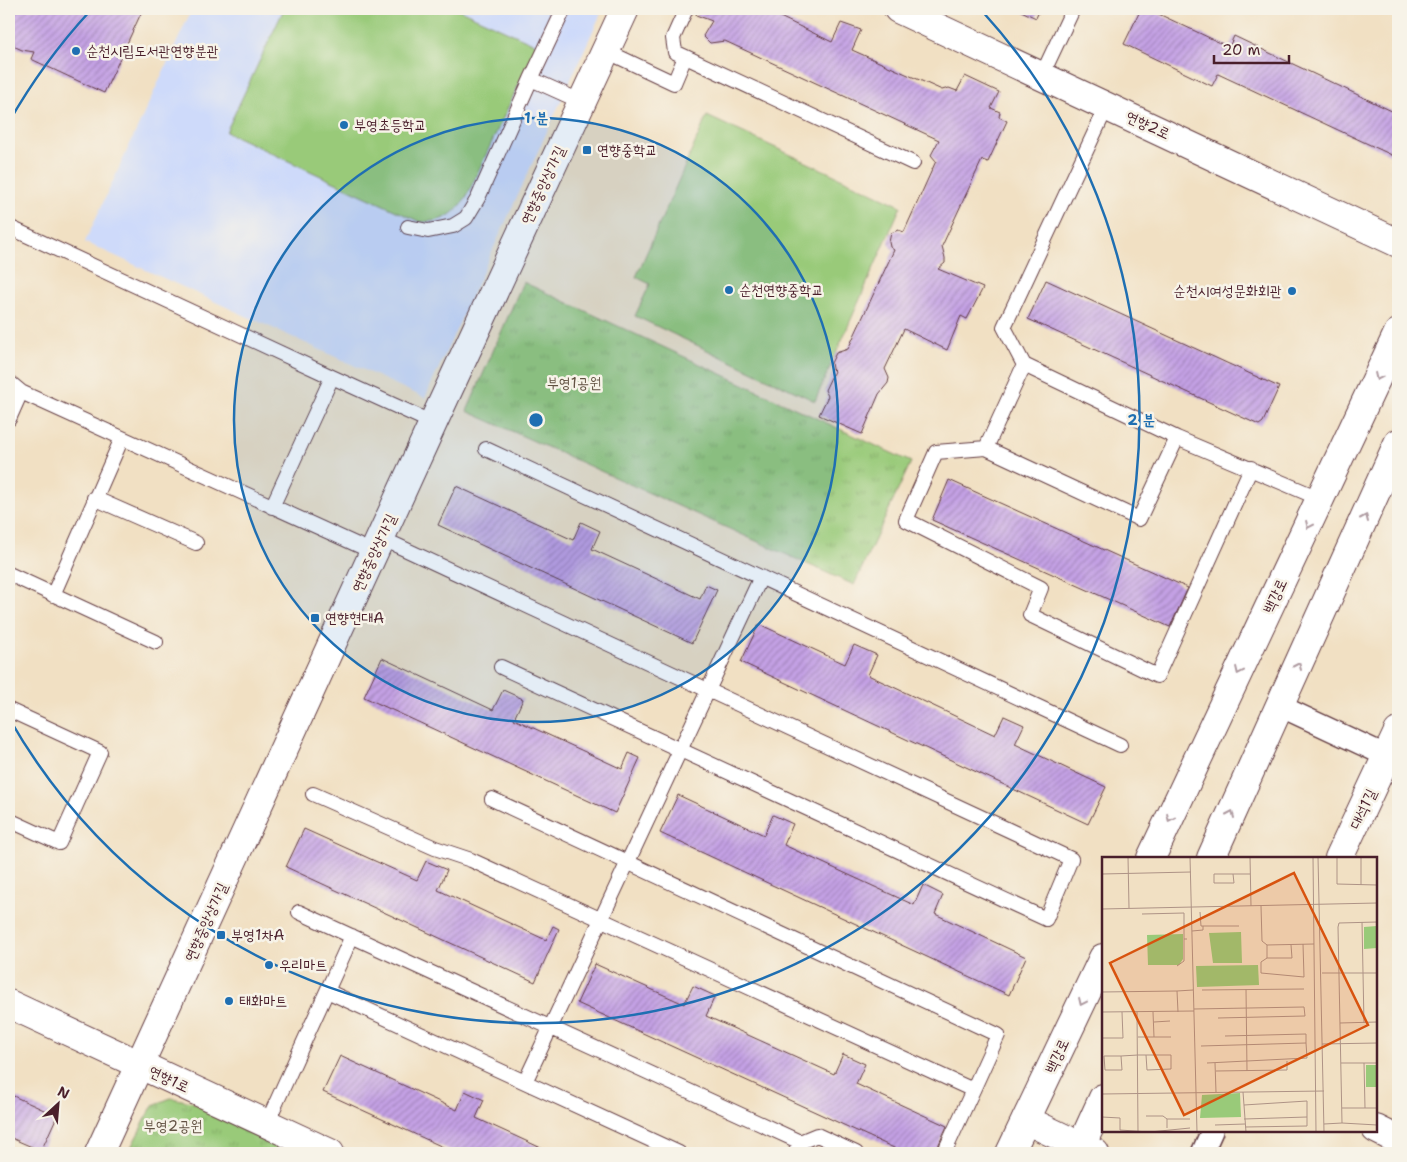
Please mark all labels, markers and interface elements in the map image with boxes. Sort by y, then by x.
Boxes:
scale bar [1214,32,1290,64]
text: 20 m [1222,40,1261,60]
place label: 순천시립도서관연향분관 [86,41,219,61]
marker: 순천시립도서관연향분관 [70,45,82,57]
street label: 연향2로 [1123,106,1173,144]
text: 1 분 [524,108,548,128]
place label: 부영초등학교 [354,115,426,135]
marker: 부영초등학교 [338,119,350,131]
place label: 연향중학교 [597,140,657,160]
street label: 연향중앙상가길 [516,142,570,228]
marker: 연향중학교 [581,144,593,156]
place label: 순천연향중학교 [739,280,824,300]
place label: 순천시여성문화회관 [1173,281,1282,301]
marker: 순천연향중학교 [723,284,735,296]
marker: 순천시여성문화회관 [1286,285,1298,297]
one-way arrow [1373,372,1384,381]
park label: 부영1공원 [547,373,601,393]
text: 2 분 [1127,410,1155,430]
centre of rings [527,411,545,429]
street label: 연향중앙상가길 [347,510,401,596]
one-way arrow [1358,514,1369,523]
one-way arrow [1305,519,1315,528]
street label: 백강로 [1258,575,1292,617]
place label: 연향현대A [325,608,384,628]
marker: 연향현대A [309,612,321,624]
one-way arrow [1292,662,1302,671]
one-way arrow [1235,666,1246,675]
street label: 대석1길 [1345,786,1381,832]
one-way arrow [1225,810,1236,819]
one-way arrow [1165,813,1176,822]
inset map [1102,857,1377,1132]
street label: 연향중앙상가길 [180,879,232,965]
place label: 부영1차A [231,925,284,945]
marker: 부영1차A [215,929,227,941]
place label: 우리마트 [279,955,327,975]
marker: 우리마트 [263,959,275,971]
place label: 태화마트 [239,991,287,1011]
marker: 태화마트 [223,995,235,1007]
one-way arrow [1078,997,1089,1006]
street label: 백강로 [1040,1035,1074,1077]
street label: 연향1로 [146,1061,192,1097]
north arrow [32,1080,82,1130]
text: N [55,1082,73,1103]
park label: 부영2공원 [144,1116,202,1136]

